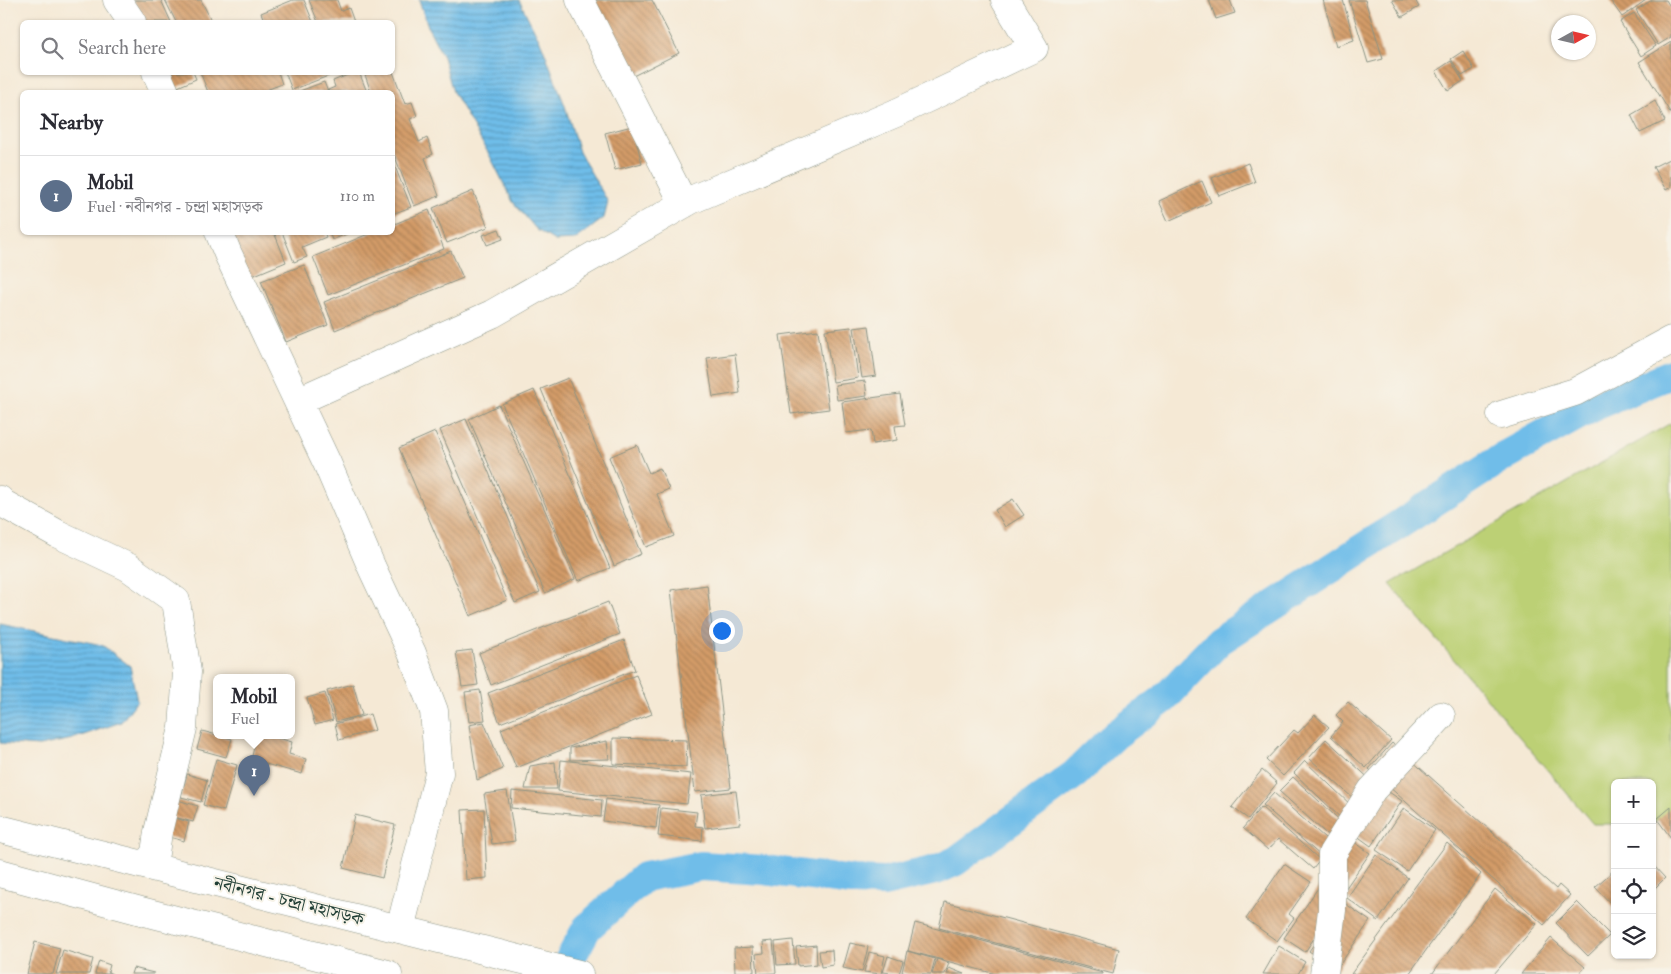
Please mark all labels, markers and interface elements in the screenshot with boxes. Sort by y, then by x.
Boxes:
north arrow [1551,15,1596,60]
search box [20,20,395,75]
icon: search [38,34,66,62]
text: Search here [78,36,166,60]
text: Nearby [40,109,103,136]
text: Mobil [87,171,133,195]
text: 1 [53,186,59,206]
text: 110 m [340,186,375,206]
text: Fuel · নবীনগর - চন্দ্রা মহাসড়ক [87,197,263,217]
your location [709,618,735,644]
popup [213,674,295,739]
text: Mobil [231,685,277,709]
text: Fuel [231,709,260,729]
pin: 1 [238,755,270,796]
map controls [1611,779,1656,959]
button: + [1611,779,1656,824]
button: − [1611,824,1656,869]
button: locate [1611,869,1656,914]
street label: নবীনগর - চন্দ্রা মহাসড়ক [210,871,368,932]
button: layers [1611,914,1656,959]

